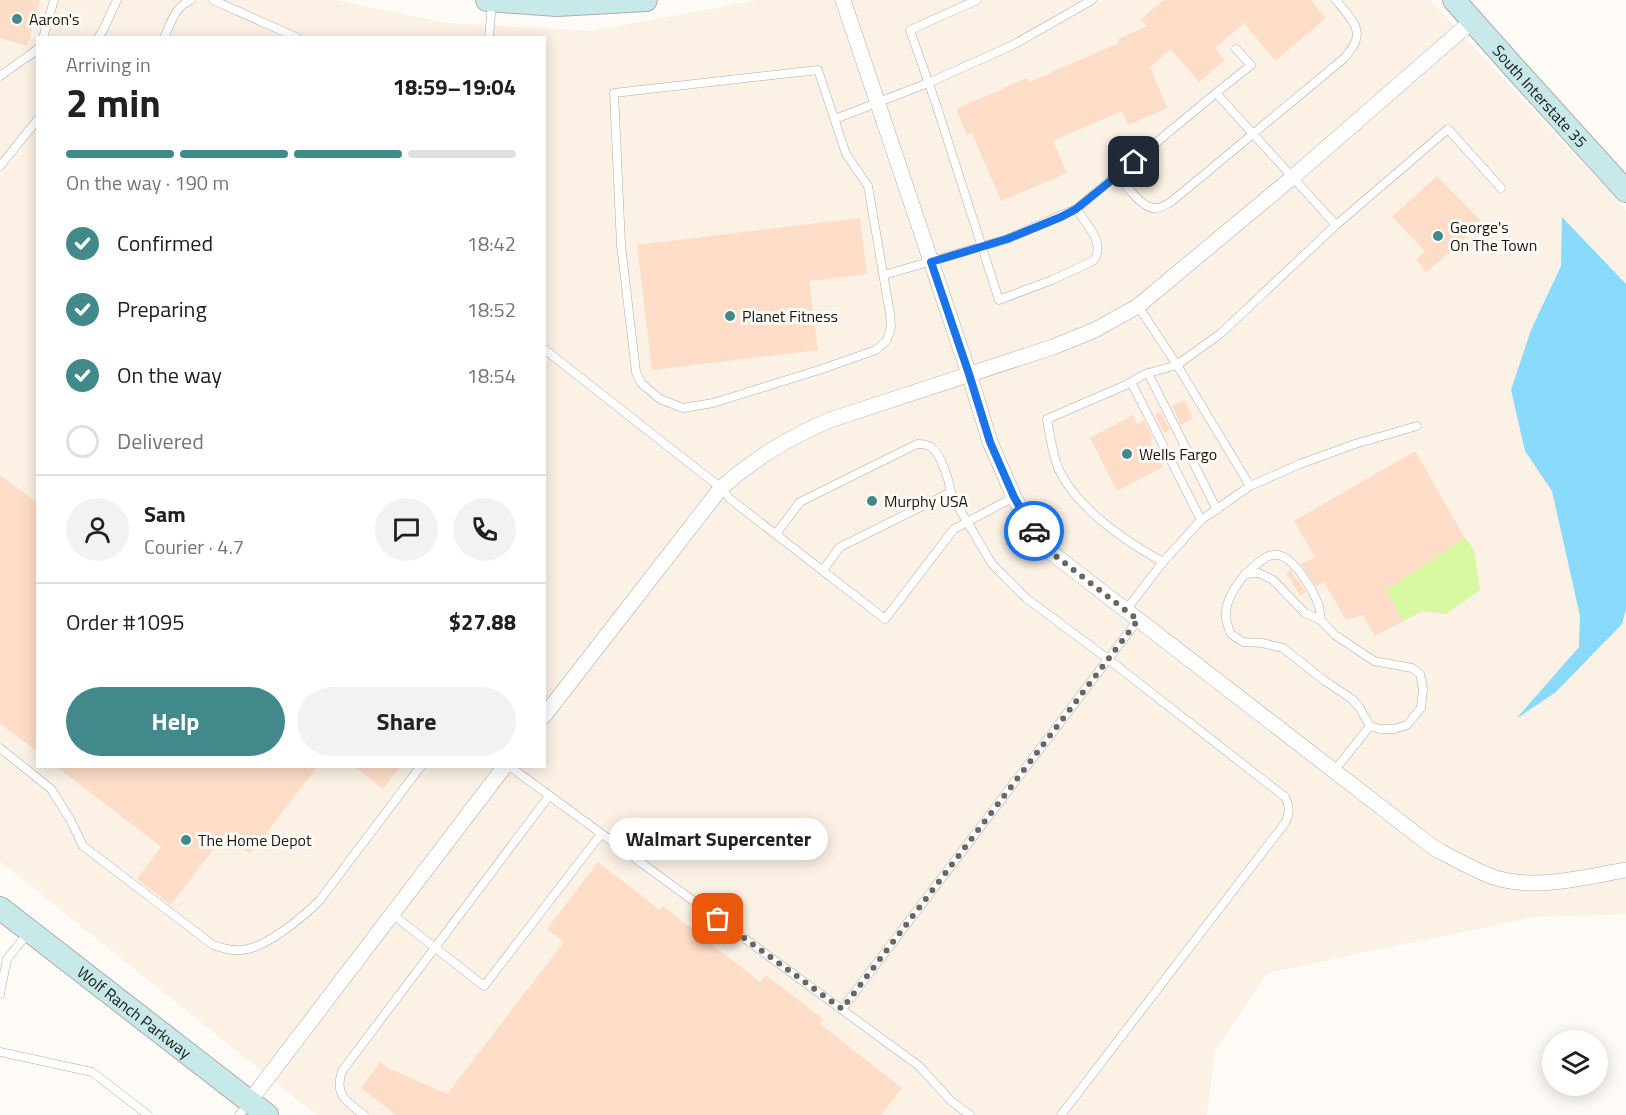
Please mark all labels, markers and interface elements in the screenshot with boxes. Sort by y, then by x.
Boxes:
place label: Aaron's [29,7,79,31]
marker: Aaron's [10,12,24,26]
street label: South Interstate 35 [1487,39,1593,153]
text: Arriving in [66,49,151,80]
text: 18:59–19:04 [393,70,516,104]
text: 2 min [66,73,161,132]
pin [1108,136,1159,187]
icon: home [1117,145,1150,178]
text: On the way · 190 m [66,167,229,198]
place label: George's On The Town [1450,215,1537,257]
text: Confirmed [117,226,213,260]
icon: check [66,227,99,260]
text: 18:42 [467,228,516,259]
marker: George's On The Town [1431,229,1445,243]
text: Preparing [117,292,207,326]
icon: check [66,293,99,326]
text: 18:52 [467,294,516,325]
place label: Planet Fitness [742,304,838,328]
marker: Planet Fitness [723,309,737,323]
text: On the way [117,358,222,392]
icon: check [66,359,99,392]
text: 18:54 [467,360,516,391]
text: Delivered [117,424,204,458]
place label: Wells Fargo [1139,442,1217,466]
marker: Wells Fargo [1120,447,1134,461]
place label: Murphy USA [884,489,968,513]
marker: Murphy USA [865,494,879,508]
text: Sam [144,497,186,531]
button: person [66,498,129,561]
button: chat [375,498,438,561]
button: phone [453,498,516,561]
courier [1004,501,1064,561]
icon: car [1018,515,1051,548]
text: Courier · 4.7 [144,531,244,562]
text: Order #1095 [66,605,185,639]
text: $27.88 [449,605,516,639]
button: Help [66,687,285,756]
button: Share [297,687,516,756]
callout: Walmart Supercenter [608,817,828,859]
text: Walmart Supercenter [626,823,811,854]
place label: The Home Depot [198,828,312,852]
marker: The Home Depot [179,833,193,847]
pin [692,893,743,944]
icon: bag [701,902,734,935]
street label: Wolf Ranch Parkway [72,960,197,1064]
map controls [1542,1030,1608,1096]
button: layers [1542,1030,1608,1096]

